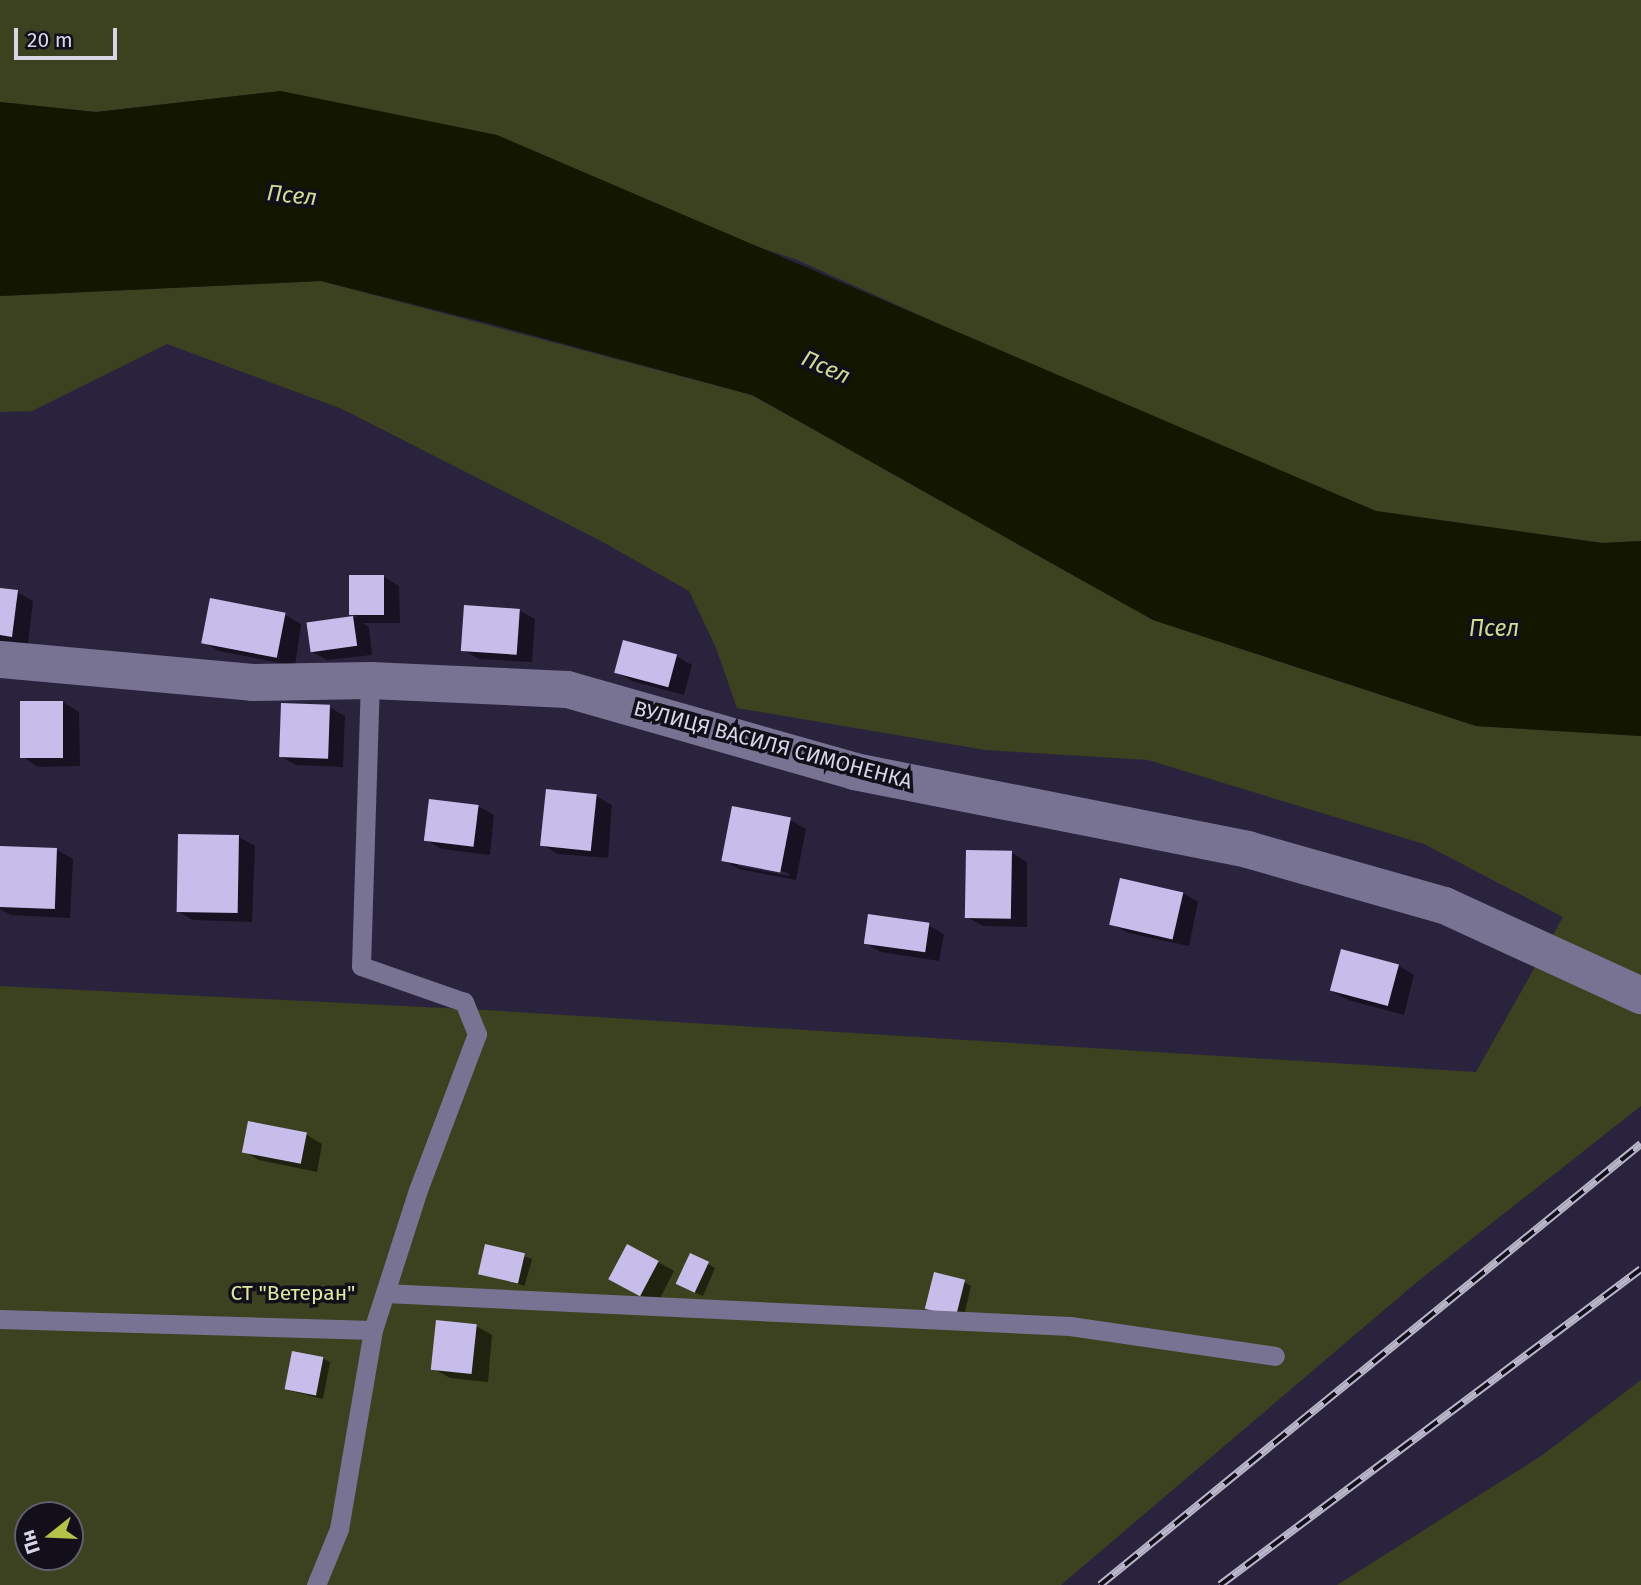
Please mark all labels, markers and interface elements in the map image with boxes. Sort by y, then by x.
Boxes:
scale bar [18,14,121,58]
text: 20 m [27,27,73,53]
water label: Псел [265,179,319,211]
water label: Псел [797,344,855,390]
water label: Псел [1469,614,1519,642]
street label: ВУЛИЦЯ ВАСИЛЯ СИМОНЕНКА [631,696,915,794]
park label: СТ "Ветеран" [231,1280,355,1306]
north arrow [14,1501,84,1571]
text: Пн [16,1527,45,1557]

